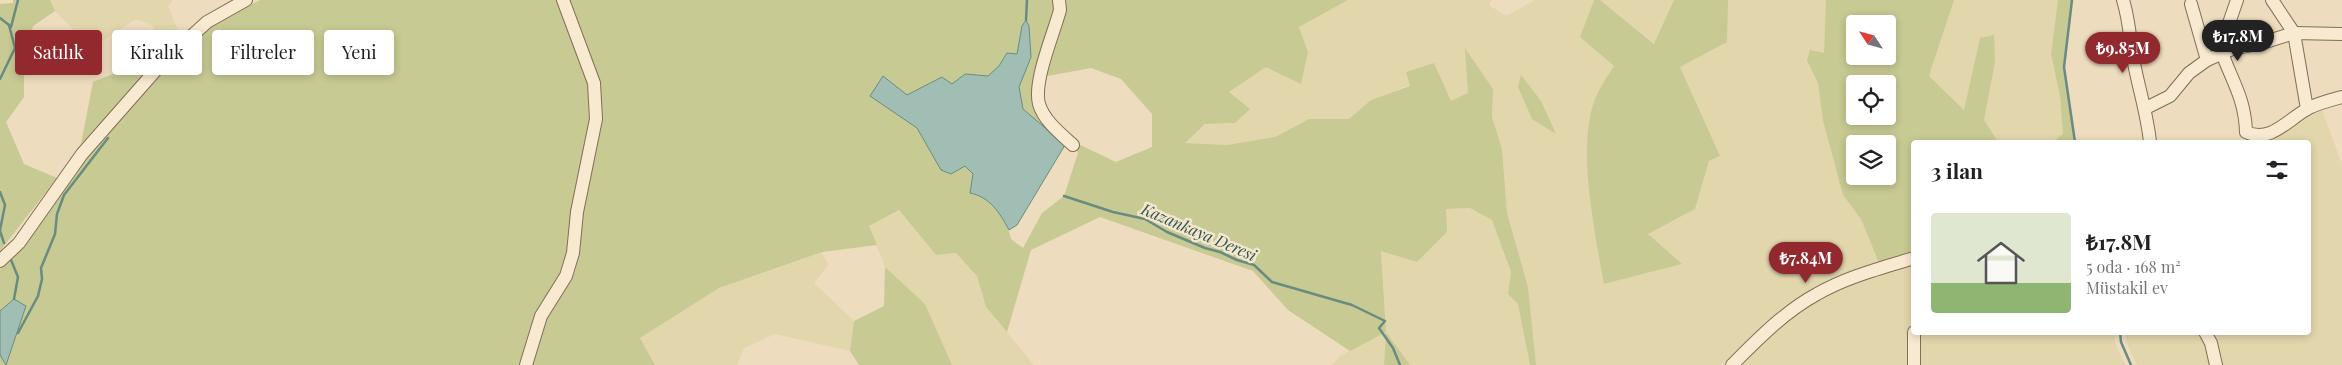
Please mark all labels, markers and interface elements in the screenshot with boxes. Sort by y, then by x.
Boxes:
north arrow [1846,15,1896,65]
map controls [1846,15,1896,185]
pin: ₺17.8M [2197,20,2279,62]
text: ₺17.8M [2213,25,2263,46]
chip: Satılık [15,30,102,75]
chip: Kiralık [112,30,202,75]
chip: Filtreler [212,30,314,75]
chip: Yeni [324,30,394,75]
pin: ₺9.85M [2082,32,2164,74]
text: ₺9.85M [2096,37,2150,58]
button: locate [1846,75,1896,125]
button: layers [1846,135,1896,185]
text: 3 ilan [1931,156,1983,184]
icon: filters [2263,156,2291,184]
water label: Kazankaya Deresi [1138,197,1261,266]
text: ₺17.8M [2086,227,2152,255]
icon: home [1971,233,2031,293]
pin: ₺7.84M [1765,242,1847,284]
text: ₺7.84M [1780,247,1832,268]
text: 5 oda · 168 m² [2086,256,2181,277]
text: Müstakil ev [2086,277,2168,298]

